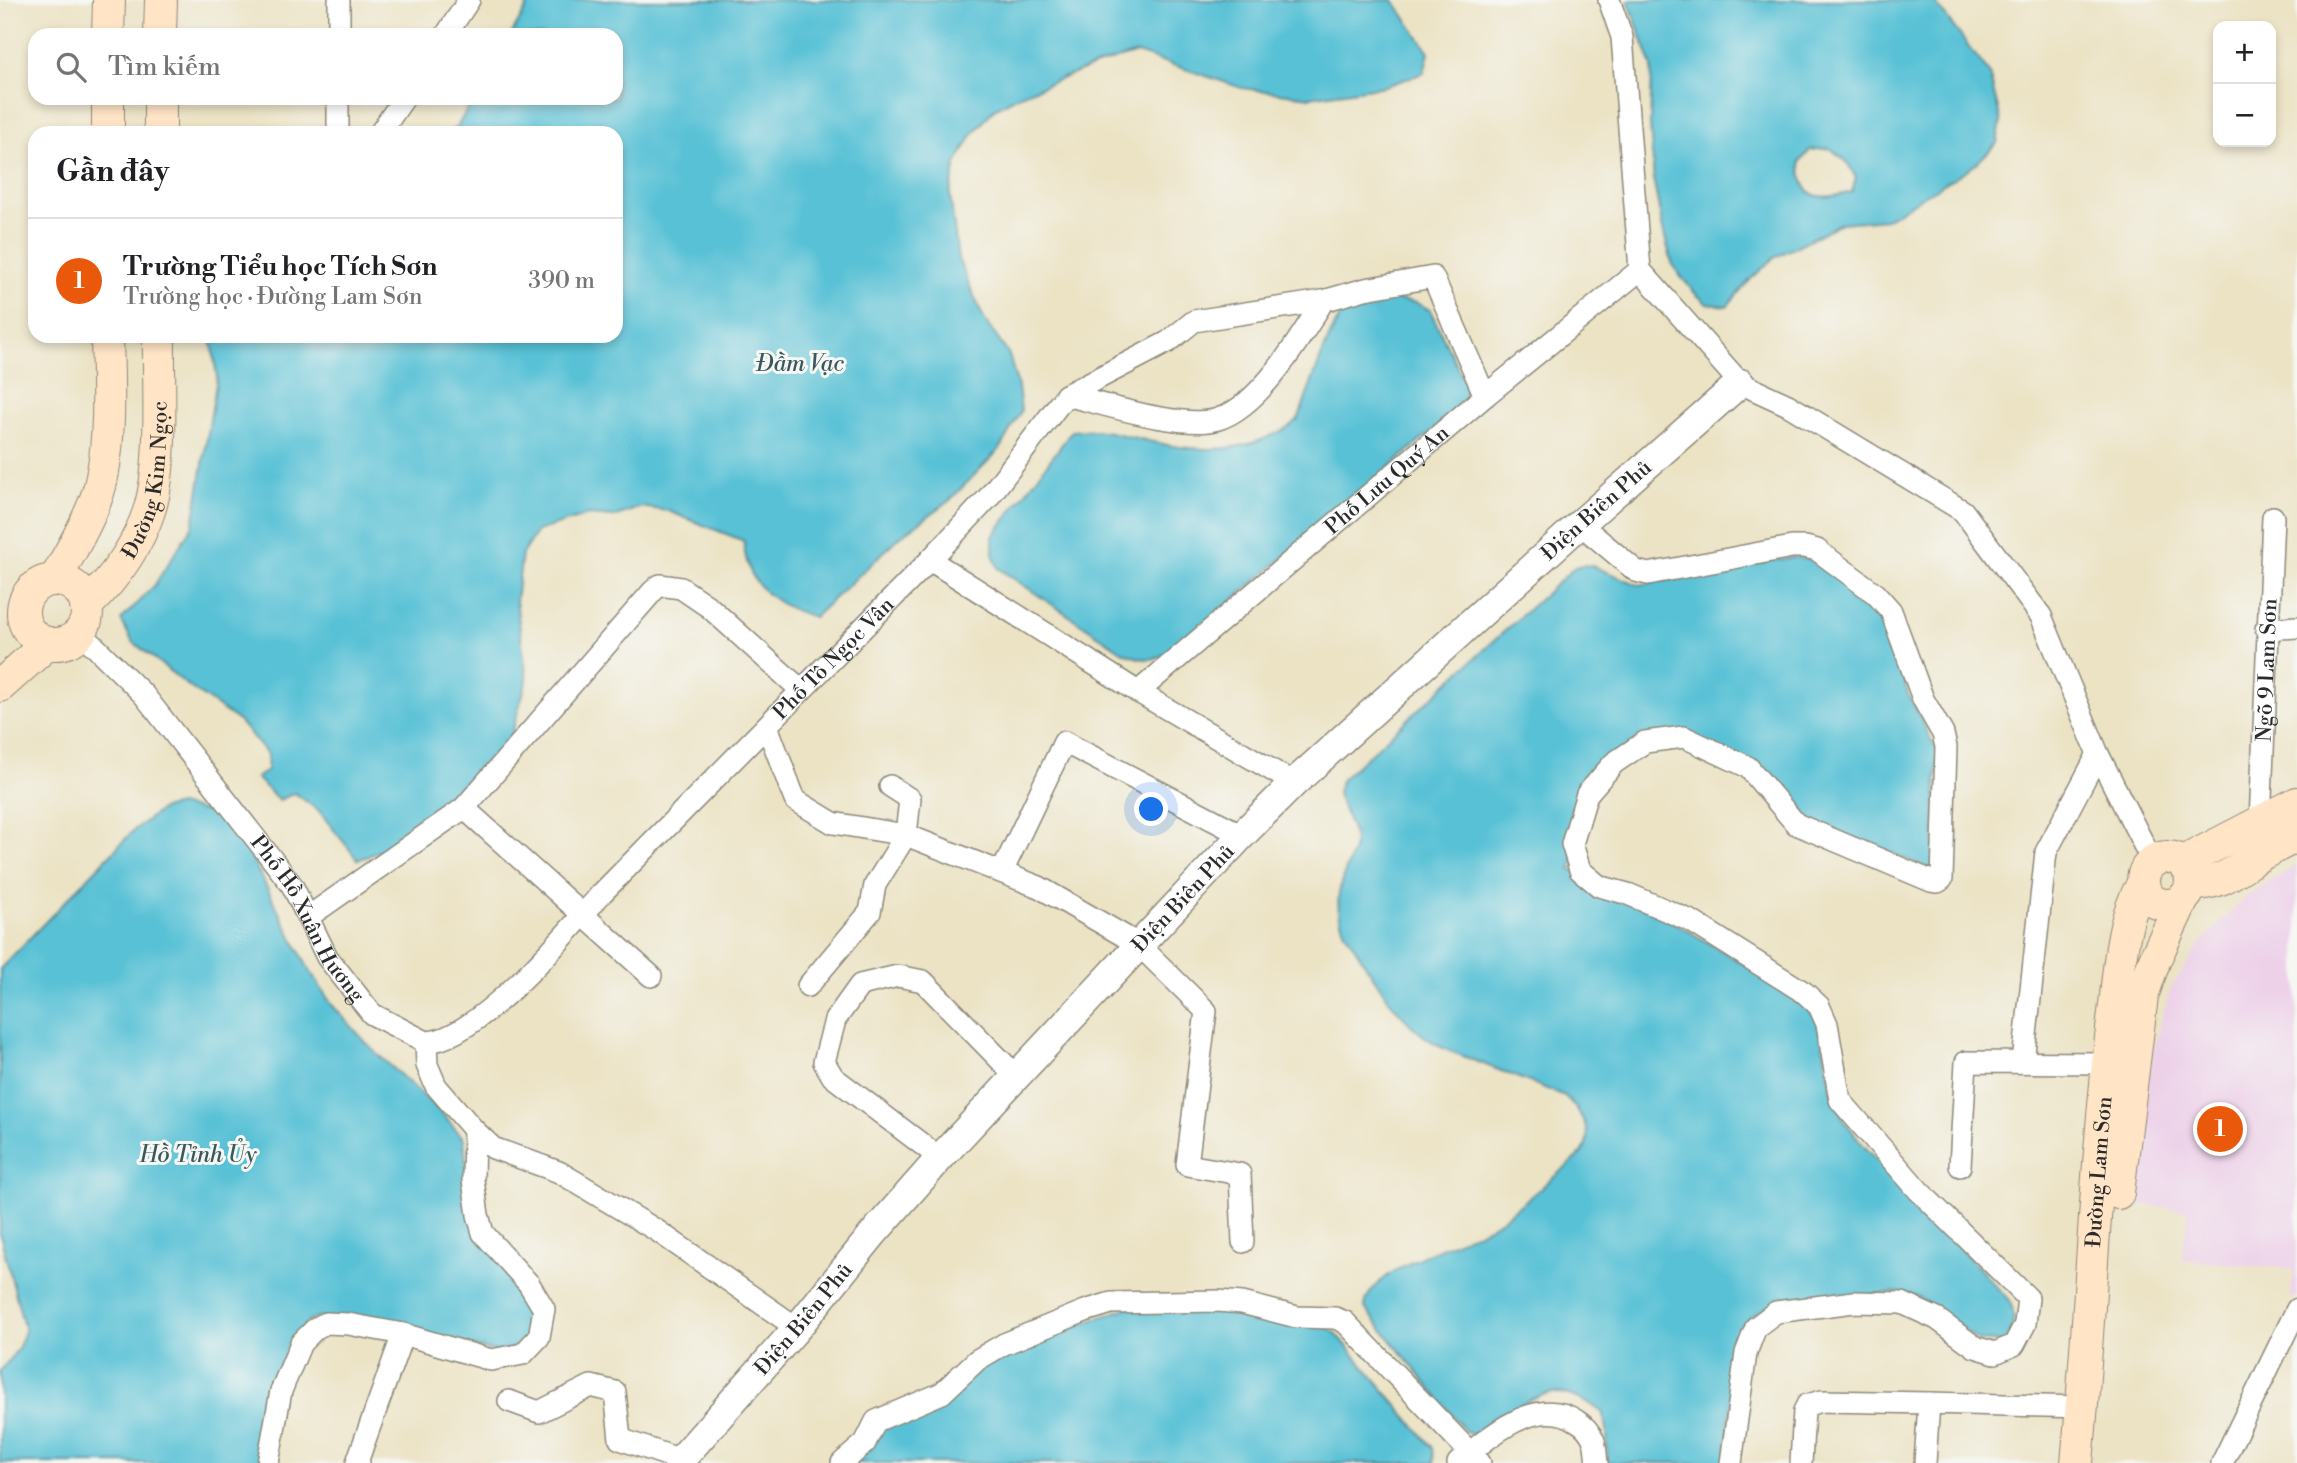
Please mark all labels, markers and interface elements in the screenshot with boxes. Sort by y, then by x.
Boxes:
map controls [2213,21,2276,147]
button: + [2213,21,2276,84]
search box [28,28,623,105]
icon: search [52,48,90,86]
text: Tìm kiếm [108,51,221,83]
button: − [2213,84,2276,147]
text: Gần đây [56,153,169,191]
text: Trường Tiểu học Tích Sơn [123,251,437,283]
text: 1 [73,267,85,295]
text: 390 m [528,267,595,295]
text: Trường học · Đường Lam Sơn [123,283,423,311]
water label: Đầm Vạc [755,350,844,378]
street label: Đường Kim Ngọc [117,401,173,564]
street label: Phố Lưu Quý An [1320,420,1455,541]
street label: Điện Biên Phủ [1536,455,1657,567]
street label: Phố Tô Ngọc Vân [768,592,900,726]
street label: Ngõ 9 Lam Sơn [2251,598,2284,742]
your location [1134,792,1168,826]
street label: Phố Hồ Xuân Hương [244,830,370,1008]
street label: Điện Biên Phủ [1127,839,1241,958]
street label: Đường Lam Sơn [2081,1095,2119,1248]
pin: 1 [2197,1103,2243,1155]
water label: Hồ Tỉnh Ủy [138,1138,257,1169]
street label: Điện Biên Phủ [749,1258,858,1381]

